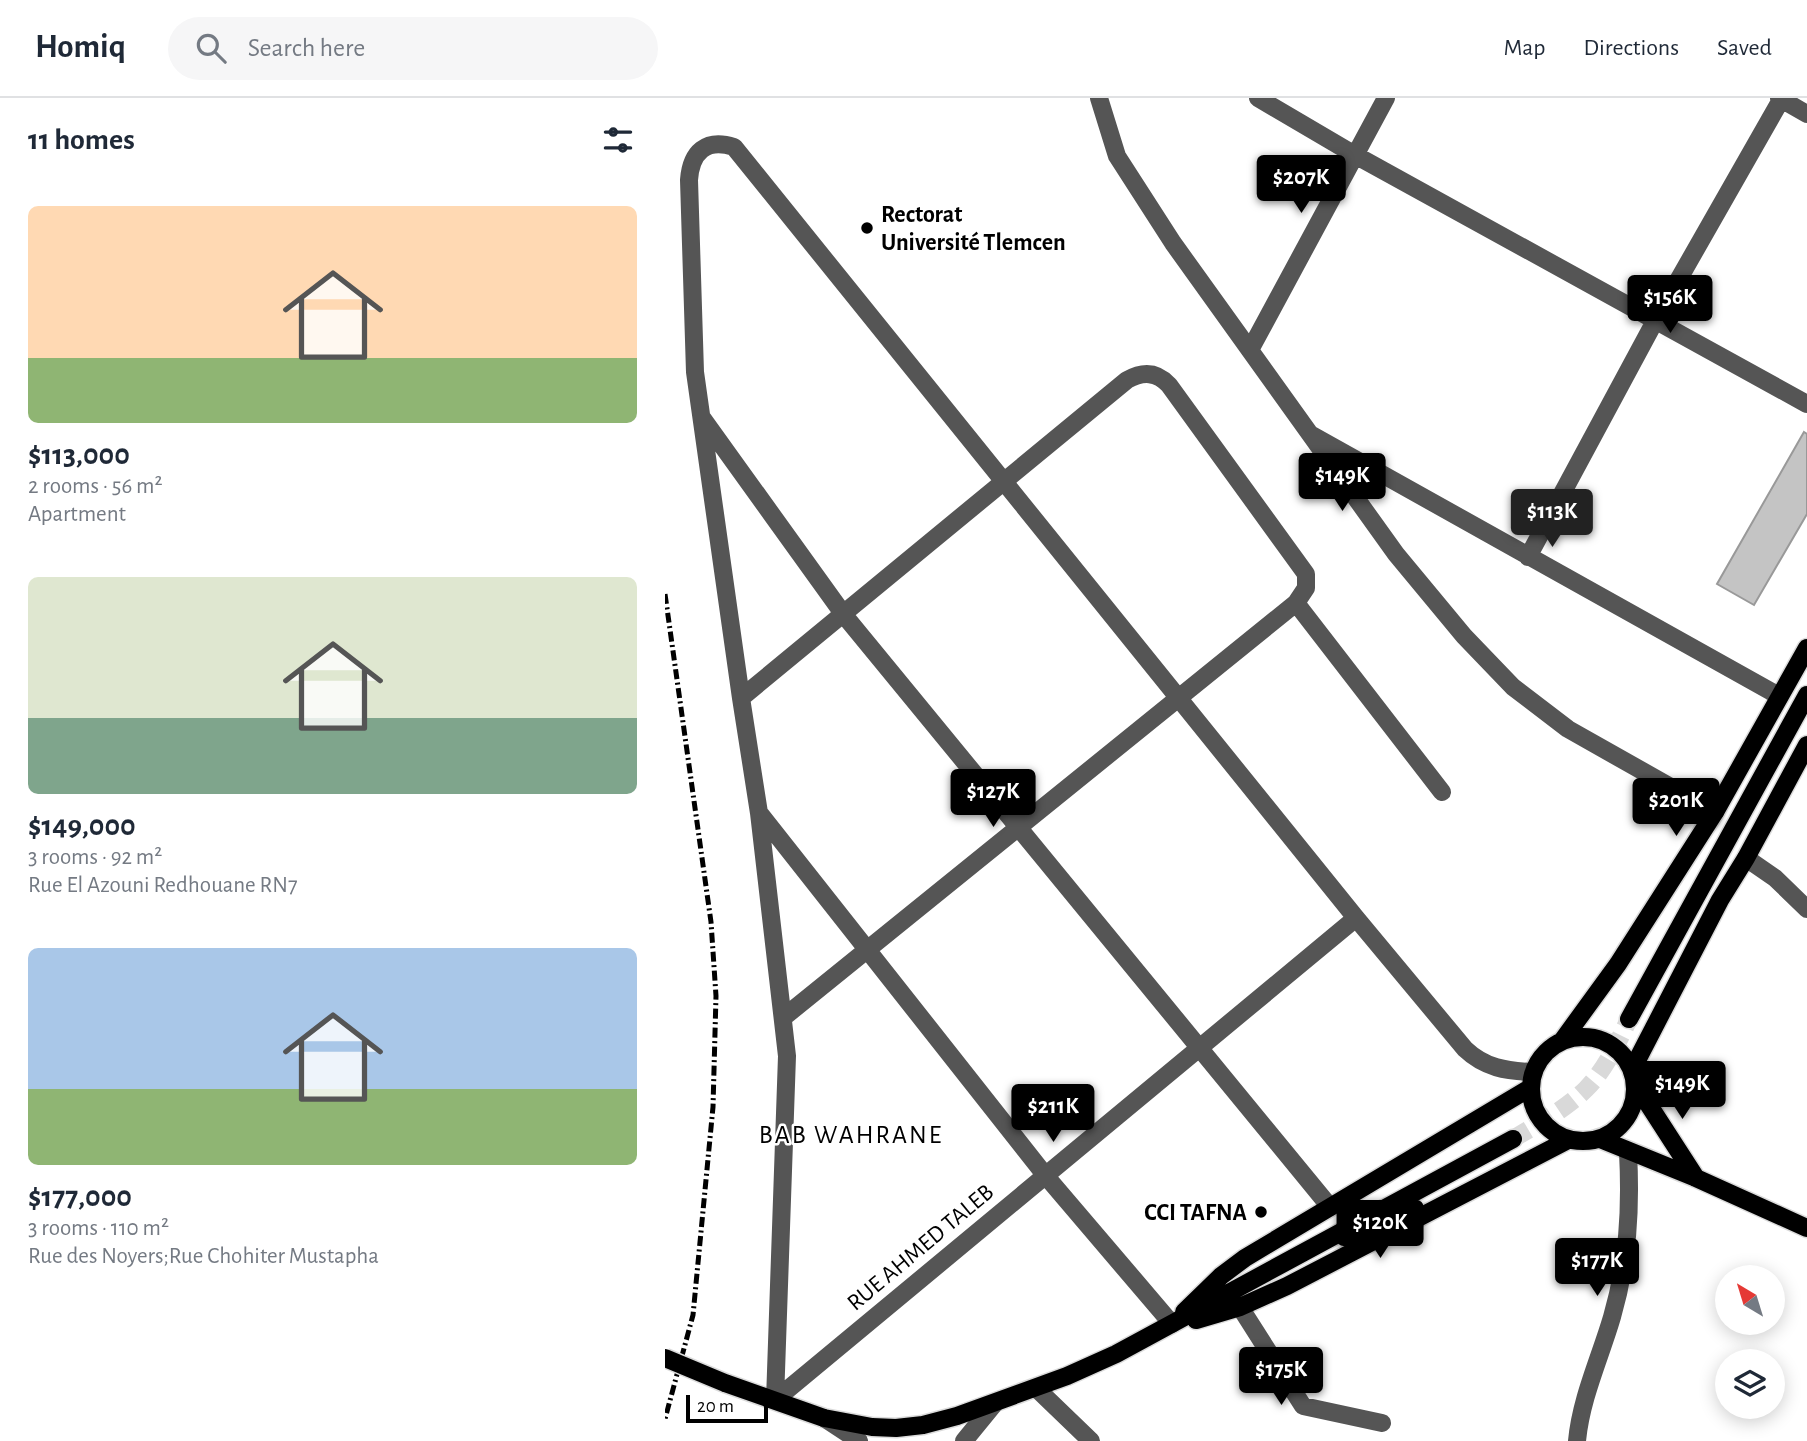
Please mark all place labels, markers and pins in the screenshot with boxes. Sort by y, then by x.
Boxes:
pin: $207K [1252,156,1350,215]
place label: Rectorat Université Tlemcen [881,203,1066,255]
marker: Rectorat Université Tlemcen [859,220,875,236]
pin: $156K [1621,275,1719,335]
pin: $149K [1293,454,1391,513]
pin: $113K [1503,490,1601,549]
pin: $127K [944,770,1042,829]
pin: $201K [1627,778,1725,838]
pin: $149K [1633,1062,1731,1121]
pin: $211K [1004,1084,1102,1144]
pin: $120K [1331,1200,1429,1260]
place label: CCI TAFNA [1144,1201,1248,1225]
marker: CCI TAFNA [1253,1204,1269,1220]
pin: $177K [1548,1238,1646,1298]
pin: $175K [1232,1348,1330,1407]

